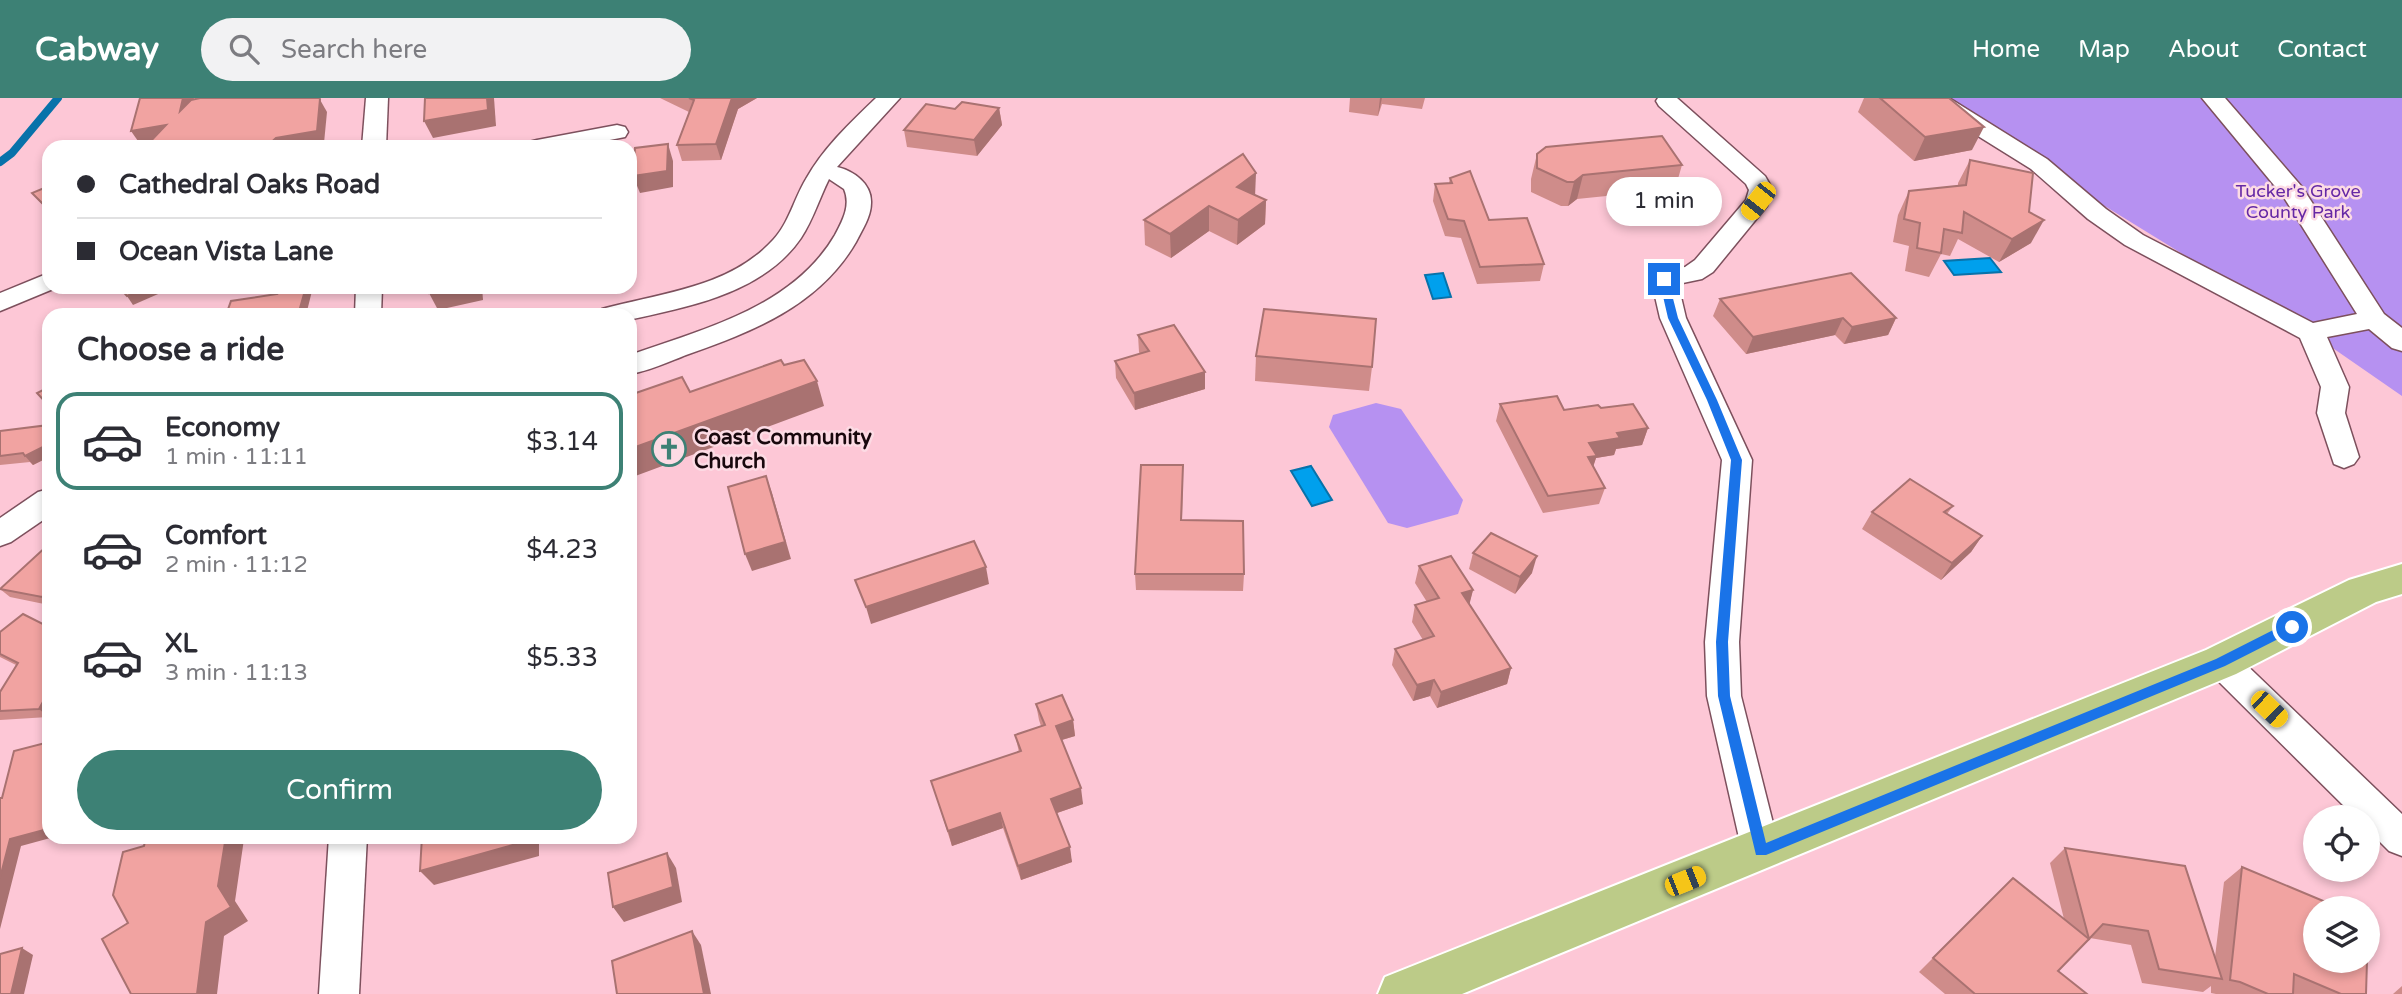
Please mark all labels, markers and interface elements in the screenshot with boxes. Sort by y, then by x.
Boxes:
search box [201,18,691,81]
text: Cabway [35,30,159,69]
icon: search [225,30,263,68]
text: Search here [281,34,427,65]
text: Home [1972,35,2040,64]
text: Map [2078,35,2130,64]
text: About [2168,35,2239,64]
text: Contact [2277,35,2367,64]
text: Cathedral Oaks Road [119,169,380,200]
callout: 1 min [1606,178,1722,226]
car [1737,178,1780,224]
park label: Tucker's Grove County Park [2235,180,2361,223]
text: 1 min [1633,187,1695,215]
text: Ocean Vista Lane [119,236,333,267]
route end [1648,263,1680,295]
text: Choose a ride [77,331,284,369]
icon: car [81,410,144,473]
text: Economy [165,412,280,443]
place label: Coast Community Church [694,425,873,474]
text: $3.14 [526,426,598,457]
church icon: Coast Community Church [650,430,688,468]
text: 1 min · 11:11 [165,443,308,471]
icon: car [81,518,144,581]
text: Comfort [165,520,267,551]
text: $4.23 [526,534,598,565]
text: 2 min · 11:12 [165,551,308,579]
route start [2276,611,2308,643]
icon: car [81,626,144,689]
text: XL [165,628,197,659]
text: $5.33 [526,642,598,673]
text: 3 min · 11:13 [165,659,308,687]
car [2247,687,2292,731]
button: Confirm [77,750,602,830]
map controls [2303,805,2380,973]
button: locate [2303,805,2380,882]
car [1662,863,1709,899]
button: layers [2303,896,2380,973]

